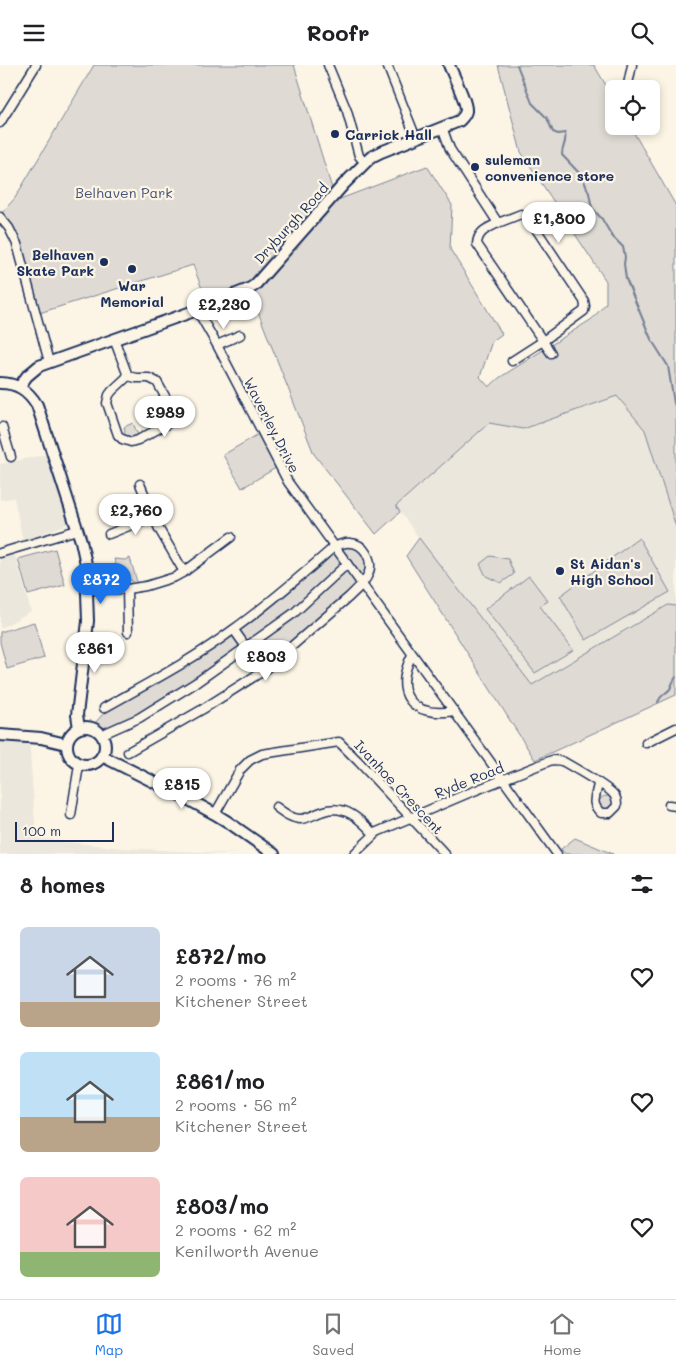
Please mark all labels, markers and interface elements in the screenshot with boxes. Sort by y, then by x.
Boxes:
text: Roofr [307,18,369,47]
icon: menu [20,19,48,47]
icon: search [628,19,656,47]
map controls [605,80,660,135]
button: locate [605,80,660,135]
place label: Carrick Hall [345,125,432,144]
marker: Carrick Hall [329,128,341,140]
place label: suleman convenience store [485,150,614,185]
marker: suleman convenience store [469,161,481,173]
street label: Dryburgh Road [250,178,333,268]
park label: Belhaven Park [75,183,173,202]
pin: £1,800 [518,201,600,244]
text: £1,800 [533,207,585,228]
place label: Belhaven Skate Park [16,245,94,280]
marker: Belhaven Skate Park [98,256,110,268]
marker: War Memorial [126,263,138,275]
place label: War Memorial [100,276,164,311]
pin: £2,230 [183,287,265,330]
text: £2,230 [198,293,250,314]
street label: Waverley Drive [240,374,304,476]
pin: £989 [135,395,195,438]
text: £989 [145,401,185,422]
pin: £2,760 [95,493,177,536]
text: £2,760 [110,499,162,520]
place label: St Aidan's High School [570,554,654,589]
pin: £872 [71,563,131,605]
marker: St Aidan's High School [554,565,566,577]
text: £872 [82,568,120,589]
pin: £861 [65,631,125,674]
text: £861 [77,637,113,658]
pin: £803 [236,639,296,682]
text: £803 [246,645,286,666]
street label: Ivanhoe Crescent [350,736,448,838]
street label: Ryde Road [432,757,507,803]
pin: £815 [152,767,212,810]
text: £815 [164,773,200,794]
scale bar [15,819,114,842]
text: 100 m [22,821,61,840]
icon: filters [628,870,656,898]
text: 8 homes [20,871,105,898]
text: £872/mo [175,942,266,969]
icon: home [60,947,120,1007]
icon: heart [628,963,656,991]
text: 2 rooms · 76 m² [175,969,296,990]
text: Kitchener Street [175,990,308,1011]
text: £861/mo [175,1067,265,1094]
icon: home [60,1072,120,1132]
icon: heart [628,1088,656,1116]
text: 2 rooms · 56 m² [175,1094,297,1115]
text: Kitchener Street [175,1115,308,1136]
text: £803/mo [175,1192,269,1219]
icon: home [60,1197,120,1257]
icon: heart [628,1213,656,1241]
text: 2 rooms · 62 m² [175,1219,296,1240]
text: Kenilworth Avenue [175,1240,319,1261]
tab: Map [95,1310,123,1359]
tab: Saved [312,1310,354,1359]
tab: Home [543,1310,581,1359]

